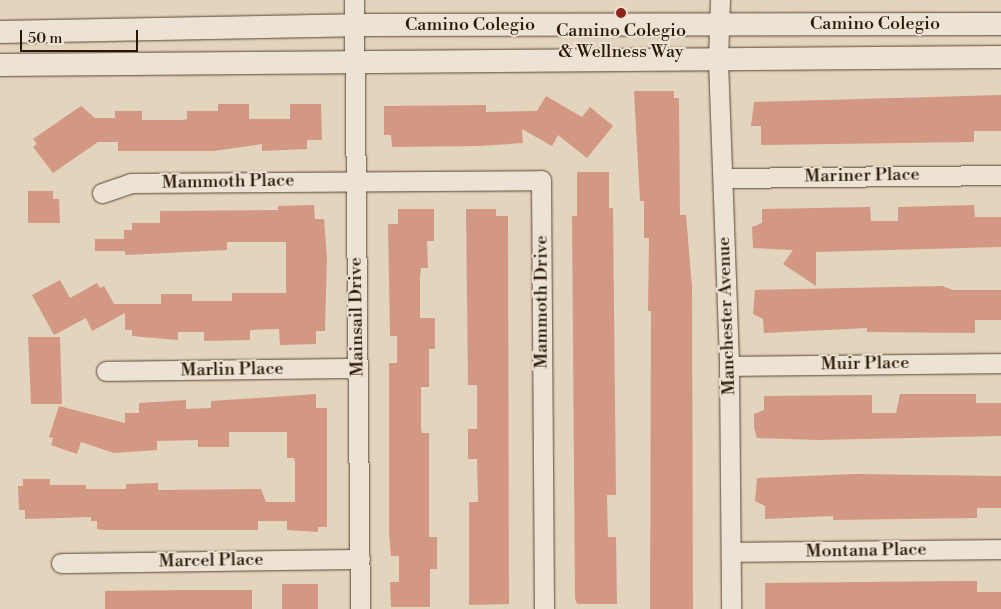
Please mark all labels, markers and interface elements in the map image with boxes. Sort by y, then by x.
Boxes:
marker: Camino Colegio & Wellness Way [615,7,627,19]
street label: Camino Colegio [810,13,940,35]
street label: Camino Colegio [405,14,535,36]
scale bar [22,20,140,52]
place label: Camino Colegio & Wellness Way [556,21,686,64]
text: 50 m [28,29,62,48]
street label: Mariner Place [804,164,920,188]
street label: Mammoth Place [162,170,294,194]
street label: Mammoth Drive [531,235,553,369]
street label: Manchester Avenue [713,236,741,396]
street label: Mainsail Drive [345,257,369,377]
street label: Muir Place [821,352,909,376]
street label: Marlin Place [180,358,284,382]
street label: Montana Place [805,539,927,563]
street label: Marcel Place [158,549,264,573]

